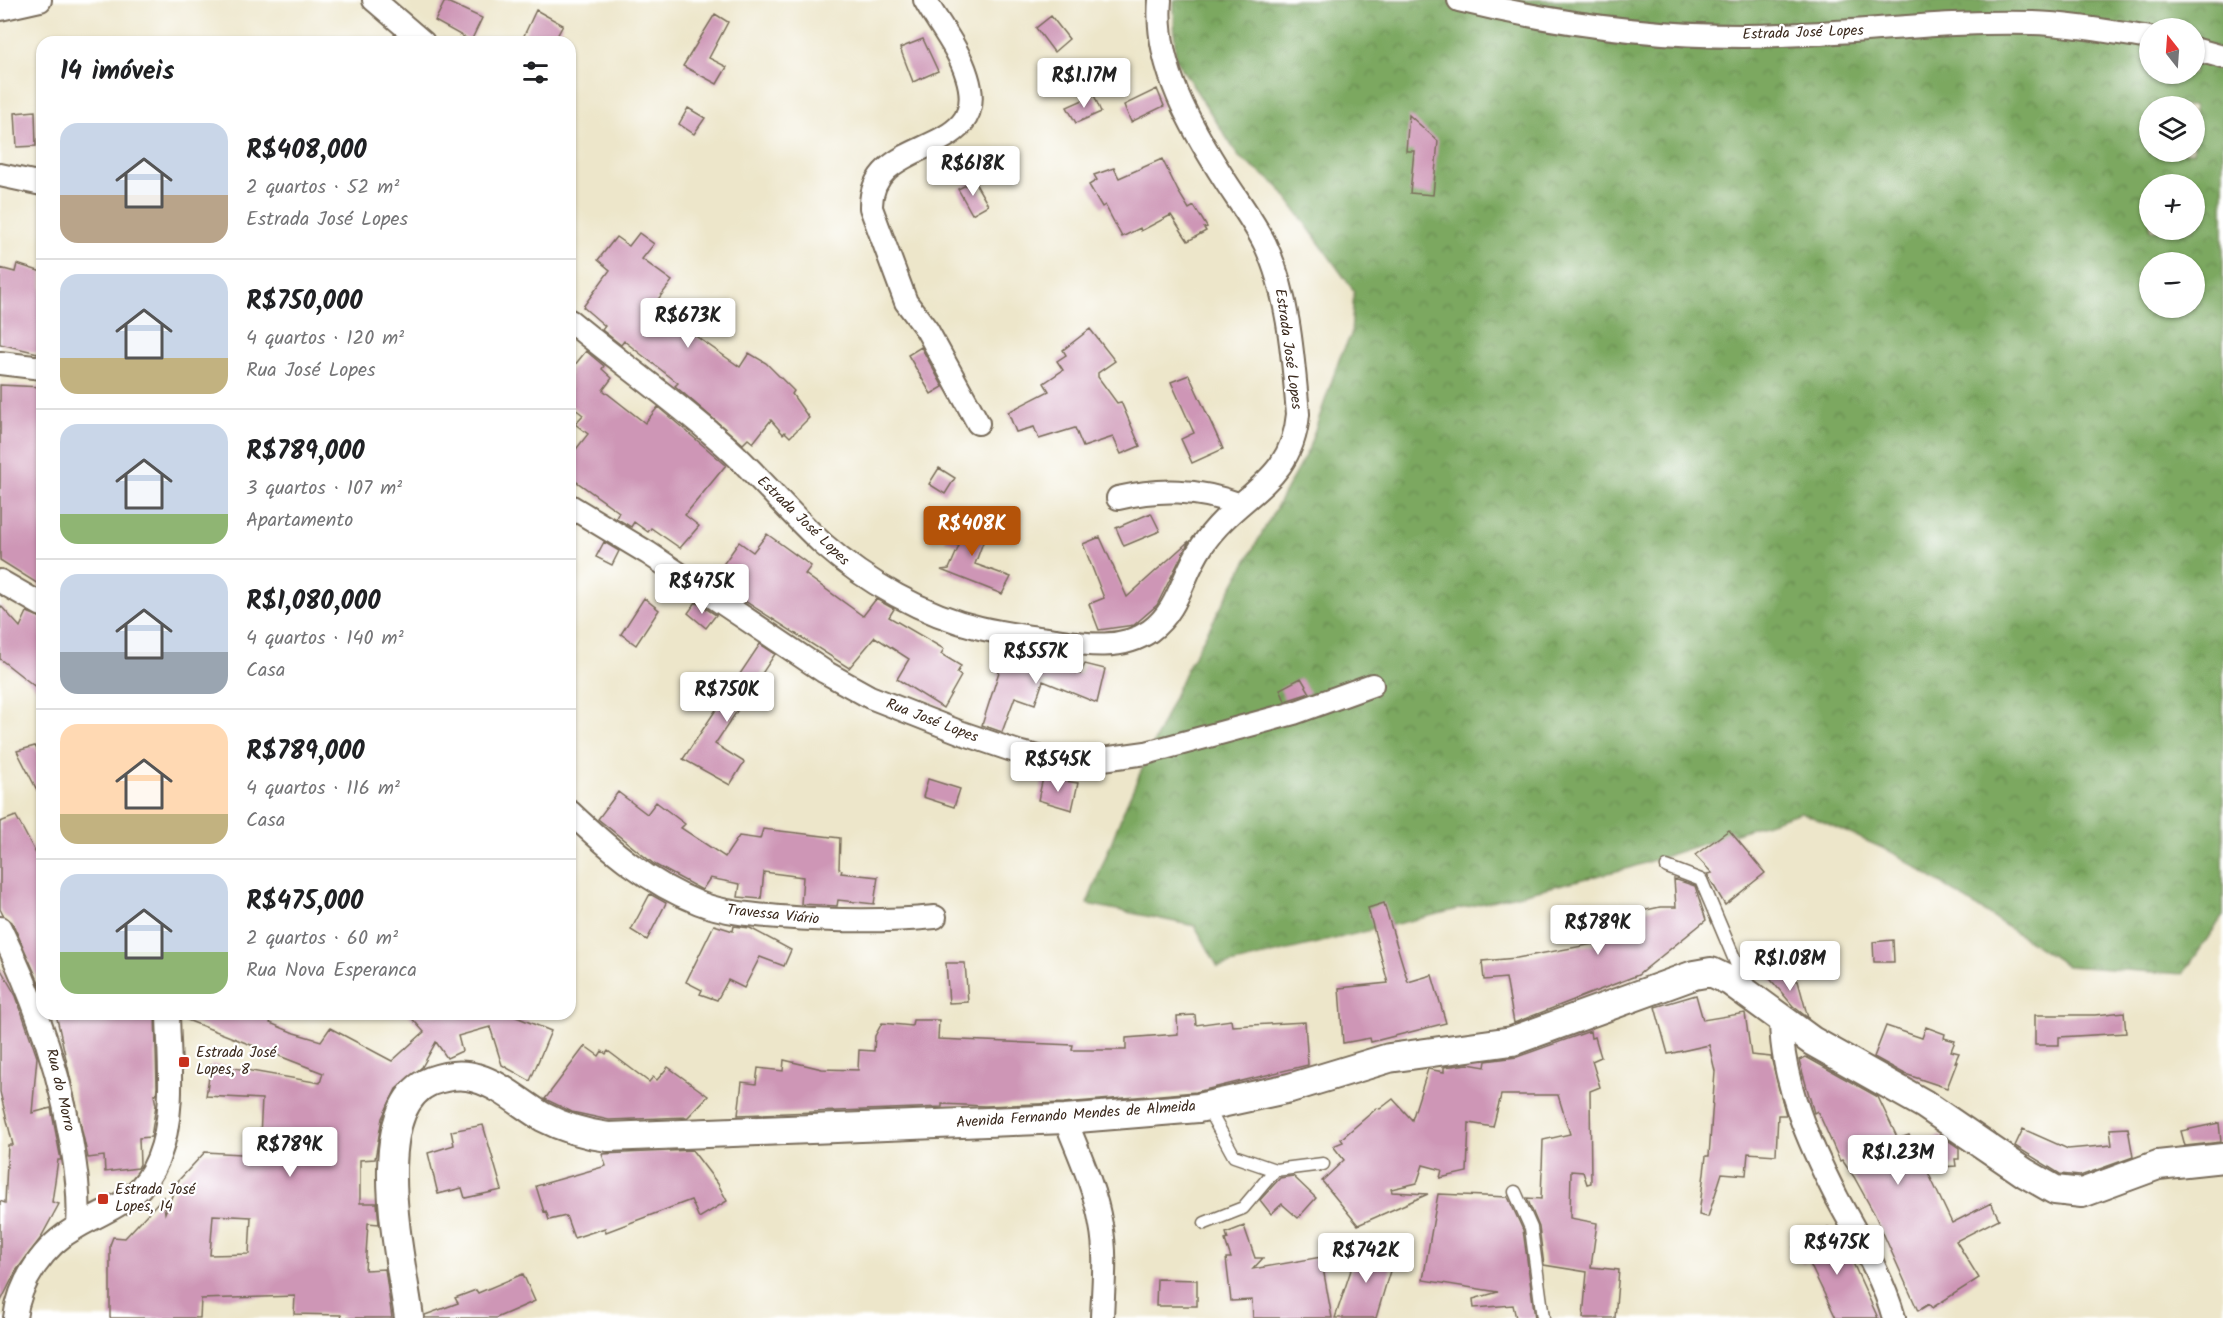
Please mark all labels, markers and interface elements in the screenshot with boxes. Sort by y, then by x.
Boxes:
north arrow [2139,18,2205,84]
map controls [2139,18,2205,318]
street label: Estrada José Lopes [1742,19,1865,47]
text: 14 imóveis [60,51,174,93]
icon: filters [519,56,552,89]
pin: R$1.17M [1029,58,1139,109]
text: R$1.17M [1051,61,1117,93]
button: layers [2139,96,2205,162]
text: R$408,000 [246,130,367,172]
pin: R$618K [924,146,1022,197]
icon: home [108,147,180,219]
text: R$618K [941,149,1005,181]
text: 2 quartos · 52 m² [246,172,399,204]
button: + [2139,174,2205,240]
text: Estrada José Lopes [246,204,408,236]
button: − [2139,252,2205,318]
text: R$750,000 [246,281,363,323]
street label: Estrada José Lopes [1268,287,1308,411]
icon: home [108,298,180,370]
pin: R$673K [639,298,737,349]
text: R$673K [654,301,722,333]
text: 4 quartos · 120 m² [246,323,404,355]
text: Rua José Lopes [246,355,375,387]
text: R$789,000 [246,431,365,473]
icon: home [108,448,180,520]
street label: Estrada José Lopes [751,470,856,572]
text: 3 quartos · 107 m² [246,473,402,505]
text: Apartamento [246,505,353,537]
pin: R$408K [923,506,1021,557]
text: R$408K [938,509,1006,541]
pin: R$475K [653,564,751,615]
text: R$475K [669,567,735,599]
text: R$1,080,000 [246,581,381,623]
icon: home [108,598,180,670]
text: 4 quartos · 140 m² [246,623,404,655]
pin: R$557K [987,634,1085,685]
text: R$557K [1003,637,1069,669]
text: Casa [246,655,285,687]
pin: R$750K [678,672,776,723]
text: R$750K [694,675,760,707]
street label: Rua José Lopes [882,692,982,750]
text: R$789,000 [246,731,365,773]
pin: R$545K [1009,742,1107,793]
text: R$545K [1024,745,1092,777]
icon: home [108,748,180,820]
text: 4 quartos · 116 m² [246,773,400,805]
text: Casa [246,805,285,837]
text: R$475,000 [246,881,363,923]
icon: home [108,898,180,970]
street label: Travessa Viário [726,898,821,932]
pin: R$789K [1549,905,1647,956]
text: R$789K [1564,908,1632,940]
text: 2 quartos · 60 m² [246,923,398,955]
pin: R$1.08M [1735,941,1845,992]
text: R$1.08M [1754,944,1826,976]
text: Rua Nova Esperanca [246,955,417,987]
place label: Estrada José Lopes, 8 [196,1041,278,1082]
street label: Rua do Morro [39,1046,81,1134]
marker: Estrada José Lopes, 8 [177,1055,191,1069]
street label: Avenida Fernando Mendes de Almeida [955,1095,1197,1135]
pin: R$789K [241,1127,339,1178]
text: R$789K [256,1130,324,1162]
pin: R$1.23M [1843,1135,1953,1186]
text: R$1.23M [1862,1138,1934,1170]
place label: Estrada José Lopes, 14 [115,1178,197,1219]
marker: Estrada José Lopes, 14 [96,1192,110,1206]
pin: R$475K [1788,1225,1886,1276]
text: R$475K [1804,1228,1870,1260]
pin: R$742K [1317,1233,1415,1284]
text: R$742K [1332,1236,1400,1268]

